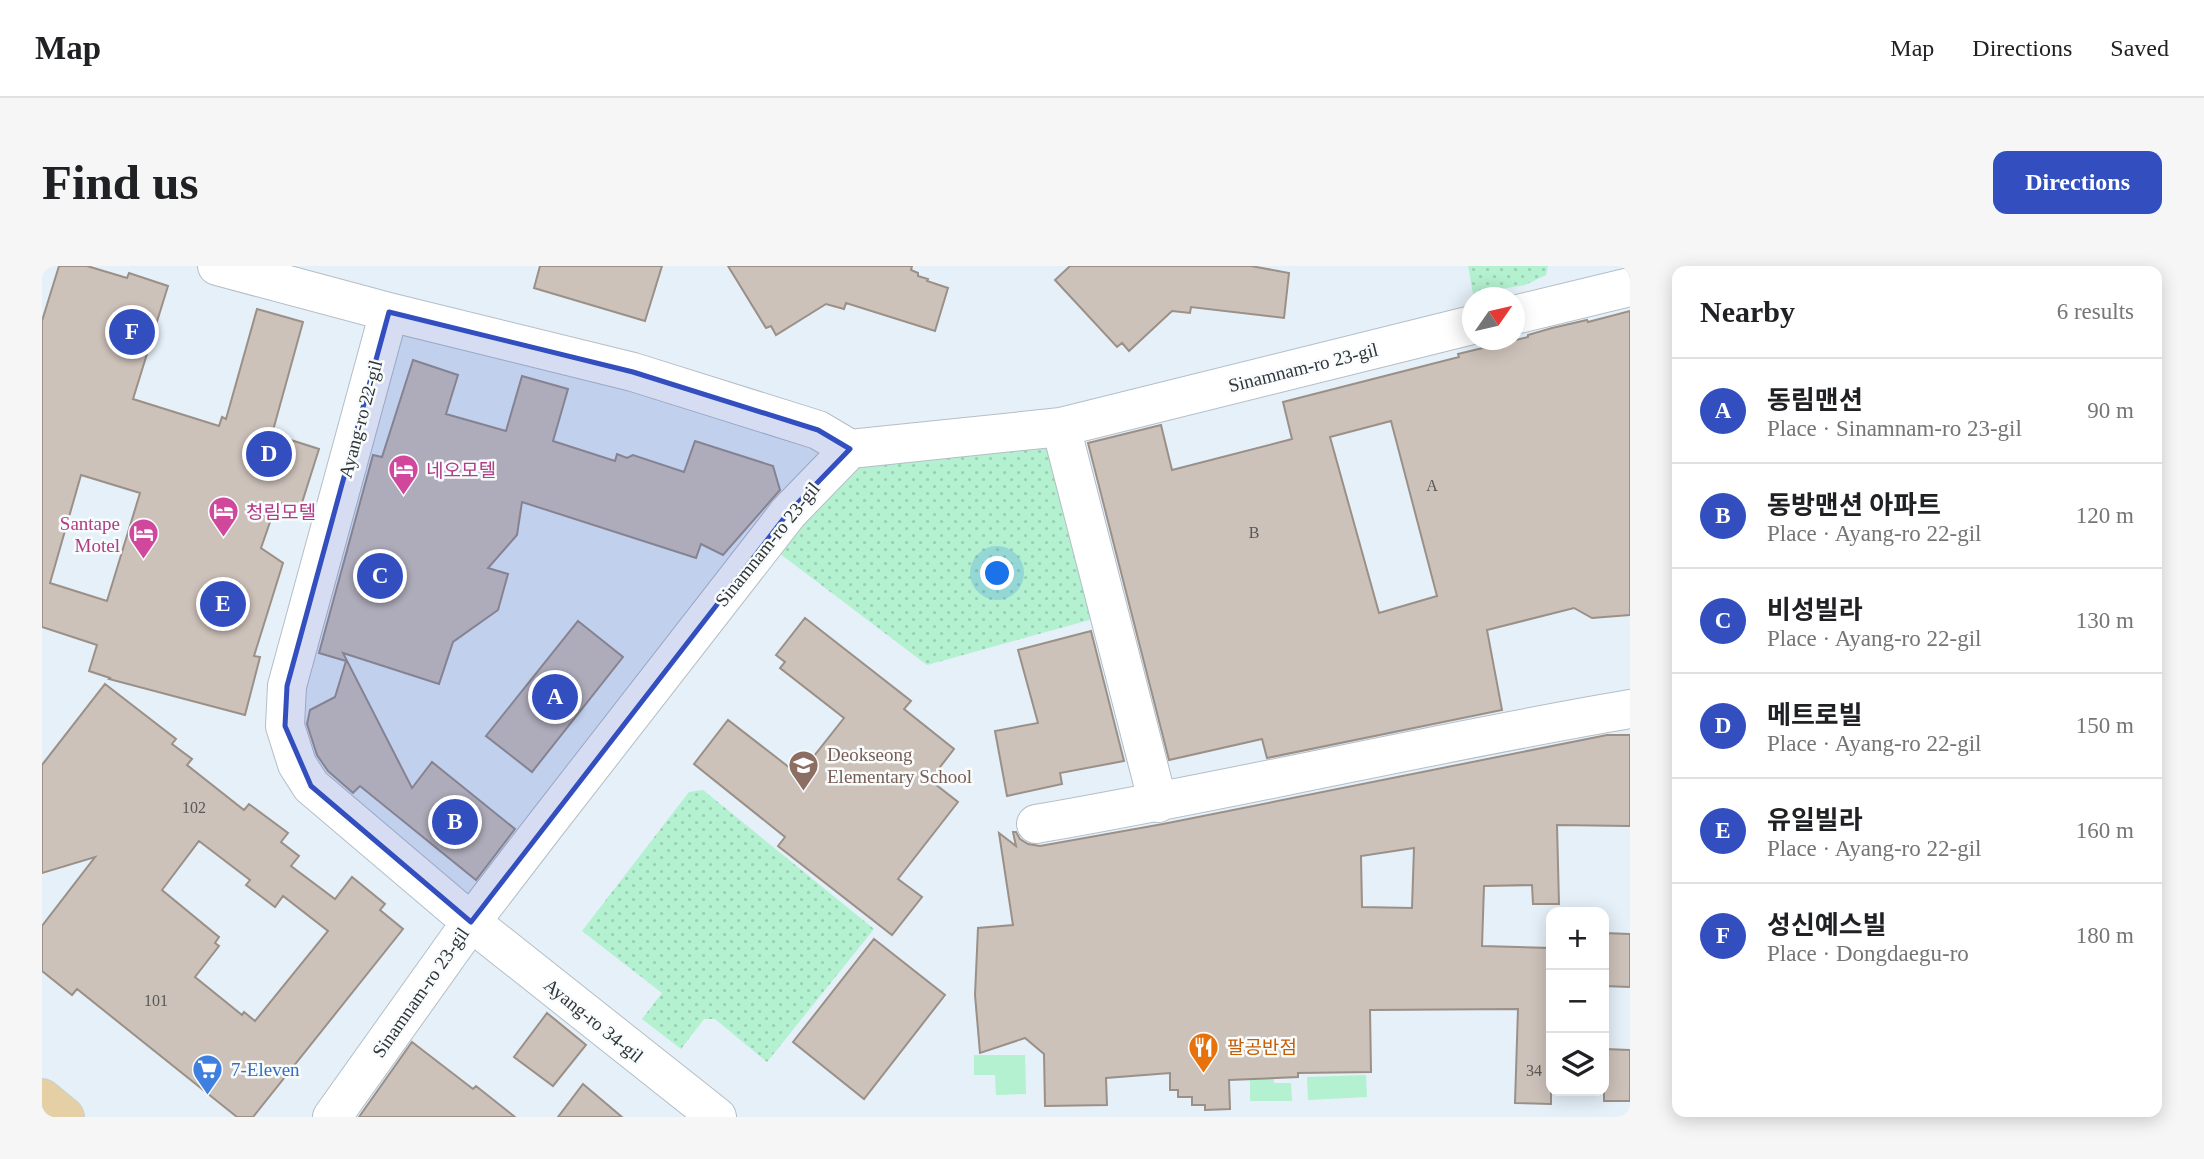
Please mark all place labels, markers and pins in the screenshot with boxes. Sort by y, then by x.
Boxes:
pin: F [109,306,155,358]
pin: D [246,428,292,480]
hotel icon: 네오모텔 [386,453,420,497]
place label: 네오모텔 [426,460,496,481]
hotel icon: 청림모텔 [206,495,240,539]
place label: 청림모텔 [246,502,316,523]
place label: Santape Motel [60,513,120,556]
hotel icon: Santape Motel [126,517,160,561]
pin: C [357,550,403,602]
pin: E [200,578,246,630]
pin: A [532,671,578,723]
place label: Deokseong Elementary School [827,744,972,787]
school or university icon: Deokseong Elementary School [787,748,821,792]
pin: B [432,796,478,848]
restaurant icon: 팔공반점 [1187,1030,1221,1074]
place label: 팔공반점 [1227,1037,1297,1058]
supermarket icon: 7-Eleven [191,1052,225,1096]
place label: 7-Eleven [231,1059,300,1080]

